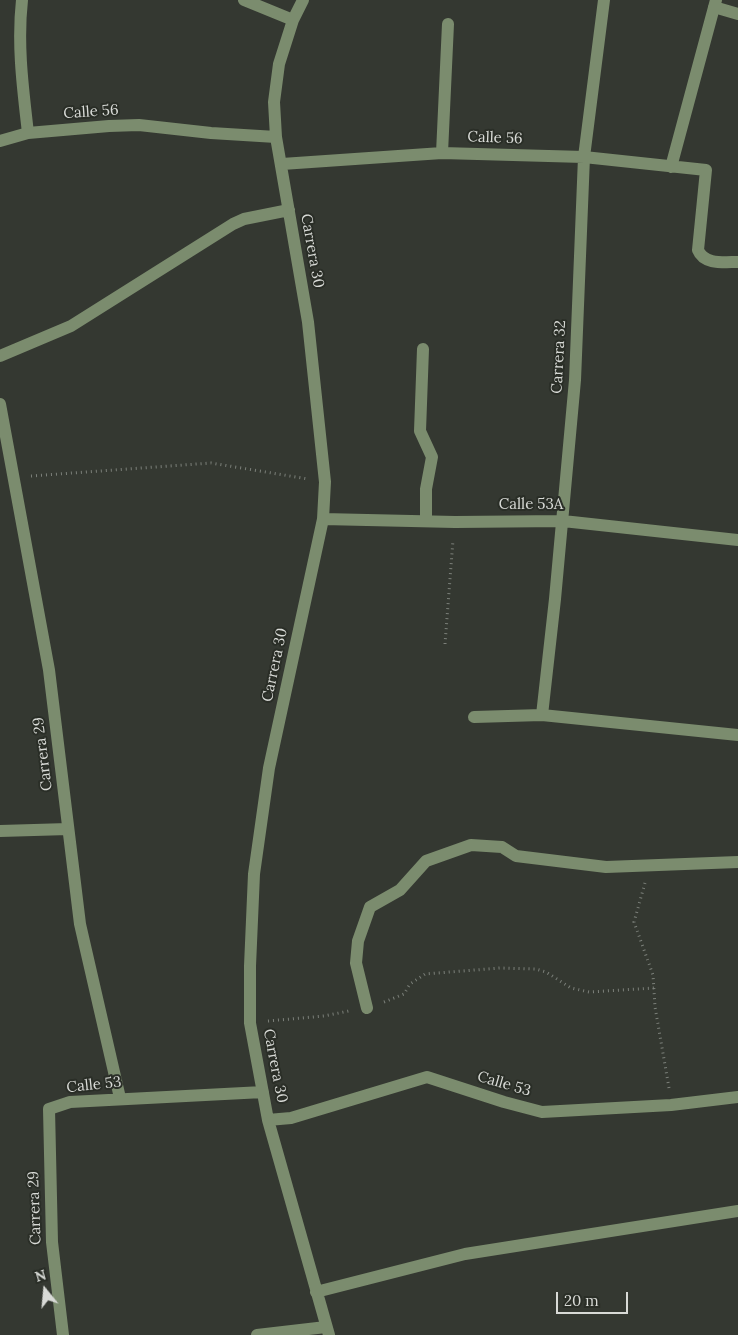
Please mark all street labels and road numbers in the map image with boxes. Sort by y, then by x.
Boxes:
street label: Calle 56 [63,101,119,123]
street label: Calle 56 [467,128,523,148]
street label: Carrera 30 [297,213,327,289]
street label: Carrera 32 [548,320,570,394]
street label: Calle 53A [499,496,563,514]
street label: Carrera 30 [258,626,292,704]
street label: Carrera 29 [30,716,56,792]
street label: Carrera 30 [259,1027,291,1105]
street label: Calle 53 [475,1068,533,1100]
street label: Calle 53 [66,1073,122,1097]
street label: Carrera 29 [25,1171,45,1245]

